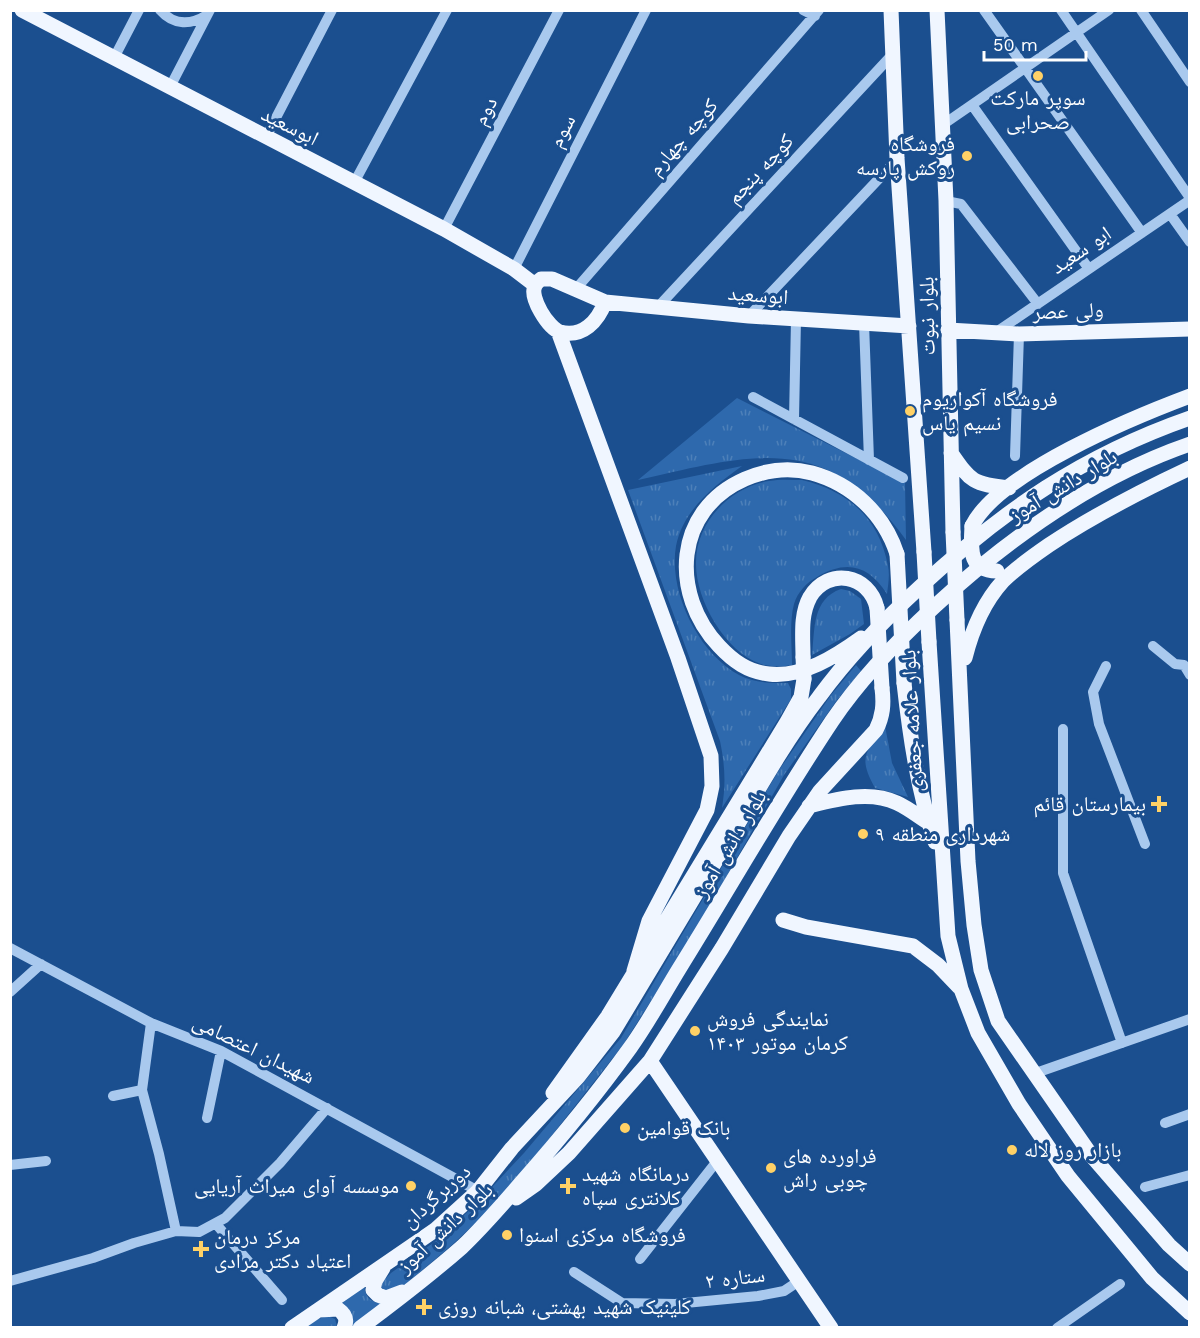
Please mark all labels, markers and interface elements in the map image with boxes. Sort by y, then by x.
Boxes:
scale bar [984,24,1086,62]
text: 50 m [993,34,1038,55]
marker: سوپر مارکت صحرابی [1031,69,1045,83]
place label: سوپر مارکت صحرابی [990,85,1086,135]
street label: دوم [467,92,504,130]
street label: کوچه چهارم [642,93,724,182]
street label: ابوسعید [258,101,323,150]
street label: سوم [543,110,582,152]
street label: کوچه پنجم [721,128,800,210]
place label: فروشگاه روکش پارسه [856,131,955,181]
marker: فروشگاه روکش پارسه [960,149,974,163]
street label: ابو سعید [1046,220,1116,279]
street label: بلوار نبوت [913,276,940,356]
street label: ابوسعید [727,280,789,309]
street label: ولی عصر [1031,297,1104,325]
place label: فروشگاه آکواریوم نسیم یاس [922,386,1058,437]
marker: فروشگاه آکواریوم نسیم یاس [903,404,917,418]
street label: بلوار دانش آموز [1003,444,1122,529]
street label: بلوار علامه جعفری [895,649,928,793]
street label: بلوار دانش آموز [687,785,772,904]
place label: بیمارستان قائم [1033,791,1146,818]
marker: بیمارستان قائم [1150,795,1168,813]
place label: شهرداری منطقه ۹ [875,821,1010,846]
marker: شهرداری منطقه ۹ [856,827,870,841]
place label: نمایندگی فروش ۱۴۰۳ کرمان موتور [707,1006,848,1055]
street label: شهیدان اعتصامی [189,1008,319,1090]
marker: نمایندگی فروش ۱۴۰۳ کرمان موتور [688,1024,702,1038]
place label: بانک قوامین [637,1115,730,1141]
marker: بانک قوامین [618,1121,632,1135]
place label: بازار روز لاله [1024,1137,1121,1162]
place label: فراورده های چوبی راش [783,1143,877,1193]
marker: بازار روز لاله [1005,1143,1019,1157]
street label: دوربرگردان [396,1158,475,1233]
place label: درمانگاه شهید کلانتری سپاه [582,1161,689,1210]
marker: فراورده های چوبی راش [764,1161,778,1175]
place label: موسسه آوای میراث آریایی [194,1173,399,1199]
street label: بلوار دانش آموز [391,1177,498,1280]
marker: درمانگاه شهید کلانتری سپاه [559,1177,577,1195]
marker: موسسه آوای میراث آریایی [404,1179,418,1193]
place label: فروشگاه مرکزی اسنوا [519,1222,686,1247]
place label: مرکز درمان اعتیاد دکتر مرادی [214,1224,351,1273]
marker: فروشگاه مرکزی اسنوا [500,1228,514,1242]
marker: مرکز درمان اعتیاد دکتر مرادی [192,1240,210,1258]
street label: ستاره ۲ [704,1261,766,1294]
place label: کلینیک شهید بهشتی، شبانه روزی [438,1294,691,1320]
marker: کلینیک شهید بهشتی، شبانه روزی [415,1298,433,1316]

